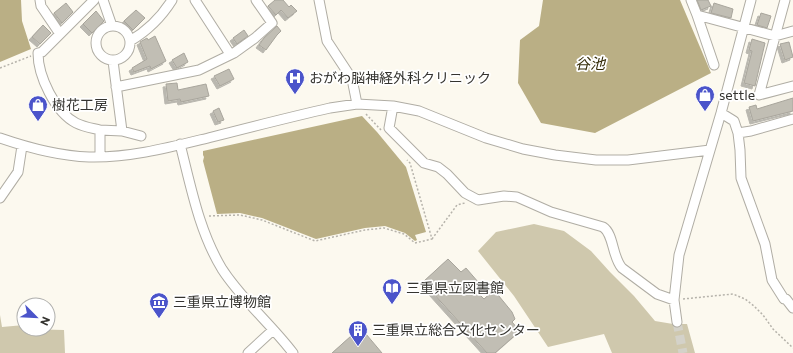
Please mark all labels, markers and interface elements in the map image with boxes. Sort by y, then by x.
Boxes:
water label: 谷池 [575,54,607,72]
hospital icon: おがわ脳神経外科クリニック [284,67,306,95]
place label: おがわ脳神経外科クリニック [309,69,491,86]
shop icon: settle [694,84,716,112]
place label: settle [719,86,755,103]
shop icon: 樹花工房 [27,94,49,122]
place label: 樹花工房 [52,96,108,113]
library icon: 三重県立図書館 [381,277,403,305]
place label: 三重県立図書館 [406,279,504,296]
museum icon: 三重県立博物館 [148,291,170,319]
place label: 三重県立博物館 [173,293,271,310]
north arrow [16,297,56,337]
text: N [38,315,53,328]
building icon: 三重県立総合文化センター [347,319,369,347]
place label: 三重県立総合文化センター [372,321,540,338]

